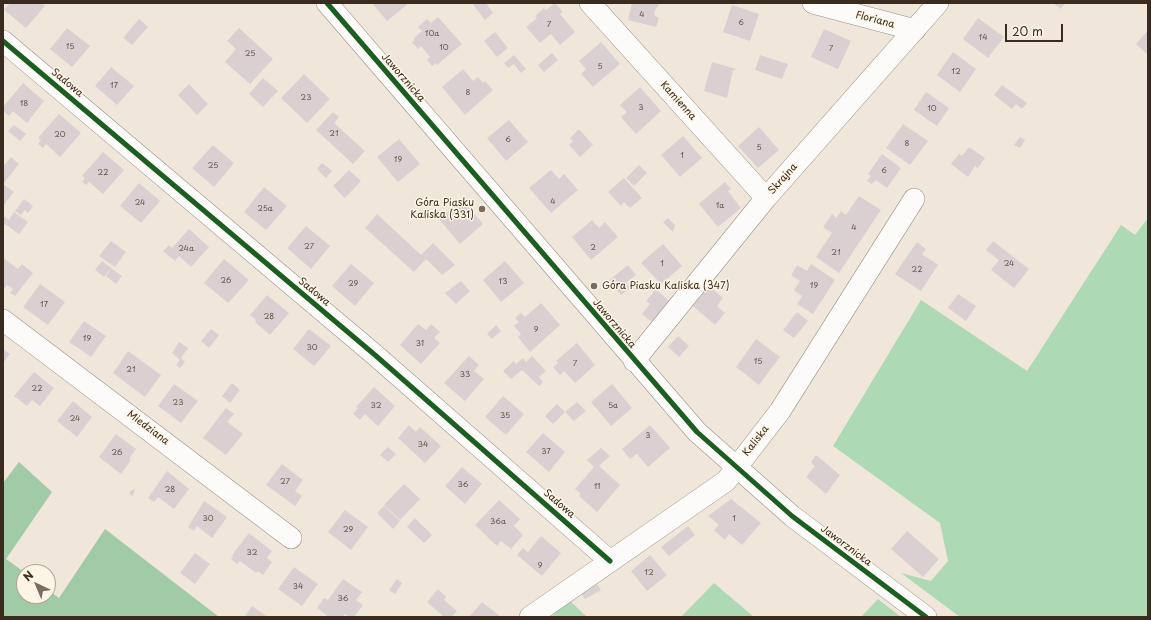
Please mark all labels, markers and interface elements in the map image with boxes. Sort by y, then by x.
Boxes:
street label: Floriana [854,9,896,31]
house number: 4 [639,10,645,20]
scale bar [1007,16,1065,42]
house number: 6 [738,18,744,28]
house number: 7 [547,20,551,30]
text: 20 m [1012,22,1043,40]
house number: 10a [425,29,439,39]
house number: 14 [979,33,987,43]
house number: 15 [66,42,74,52]
house number: 10 [439,43,449,53]
house number: 7 [829,44,833,54]
house number: 25 [245,49,255,59]
street label: Jaworznicka [379,51,427,105]
house number: 5 [597,62,603,72]
street label: Sadowa [49,66,85,100]
house number: 12 [951,67,961,77]
street label: Kamienna [658,79,698,123]
house number: 17 [110,81,118,91]
house number: 8 [466,88,470,98]
house number: 23 [301,93,311,103]
house number: 18 [20,99,28,109]
house number: 3 [638,103,644,113]
house number: 10 [927,104,937,114]
house number: 21 [329,129,339,139]
house number: 20 [54,130,66,140]
house number: 6 [505,135,511,145]
house number: 8 [905,139,909,149]
house number: 5 [756,143,762,153]
house number: 1 [680,151,684,161]
house number: 19 [394,155,402,165]
house number: 25 [208,161,218,171]
street label: Skrajna [766,161,800,197]
house number: 6 [881,166,887,176]
house number: 22 [98,168,108,178]
place label: Góra Piasku Kaliska (331) [410,197,474,220]
house number: 4 [550,197,556,207]
house number: 24 [135,198,145,208]
house number: 1a [716,201,724,211]
house number: 25a [257,204,273,214]
marker: Góra Piasku Kaliska (331) [477,204,487,214]
house number: 4 [851,223,857,233]
house number: 27 [304,242,314,252]
house number: 2 [590,243,596,253]
house number: 24a [178,244,194,254]
house number: 21 [831,248,841,258]
house number: 1 [660,259,664,269]
house number: 24 [1004,259,1014,269]
house number: 22 [912,265,922,275]
street label: Sadowa [296,275,332,309]
house number: 26 [221,276,231,286]
house number: 13 [499,277,507,287]
house number: 29 [348,279,358,289]
place label: Góra Piasku Kaliska (347) [602,280,729,292]
marker: Góra Piasku Kaliska (347) [589,281,599,291]
house number: 19 [810,281,818,291]
street label: Jaworznicka [590,297,638,351]
house number: 17 [40,300,48,310]
house number: 28 [264,312,274,322]
house number: 9 [534,325,538,335]
house number: 19 [83,334,91,344]
house number: 31 [416,339,424,349]
house number: 30 [306,343,318,353]
house number: 15 [754,357,762,367]
house number: 7 [573,359,577,369]
house number: 21 [126,365,136,375]
house number: 33 [460,370,470,380]
house number: 22 [32,384,42,394]
house number: 23 [173,398,183,408]
house number: 32 [371,401,381,411]
house number: 5a [608,401,618,411]
street label: Miedziana [125,408,171,448]
house number: 35 [500,411,510,421]
house number: 24 [70,414,80,424]
street label: Kaliska [740,423,772,459]
house number: 3 [645,431,651,441]
house number: 34 [418,440,428,450]
house number: 37 [541,447,551,457]
house number: 26 [112,448,122,458]
house number: 27 [280,477,290,487]
house number: 36 [458,480,468,490]
house number: 11 [594,482,600,492]
house number: 28 [165,485,175,495]
street label: Sadowa [541,487,577,521]
house number: 30 [202,514,214,524]
house number: 1 [732,514,736,524]
house number: 36a [490,517,506,527]
street label: Jaworznicka [818,523,874,569]
house number: 29 [343,525,353,535]
house number: 32 [247,548,257,558]
house number: 9 [538,561,542,571]
north arrow [16,564,56,604]
text: N [19,567,37,585]
house number: 12 [644,568,654,578]
house number: 34 [293,582,303,592]
house number: 36 [338,594,348,604]

